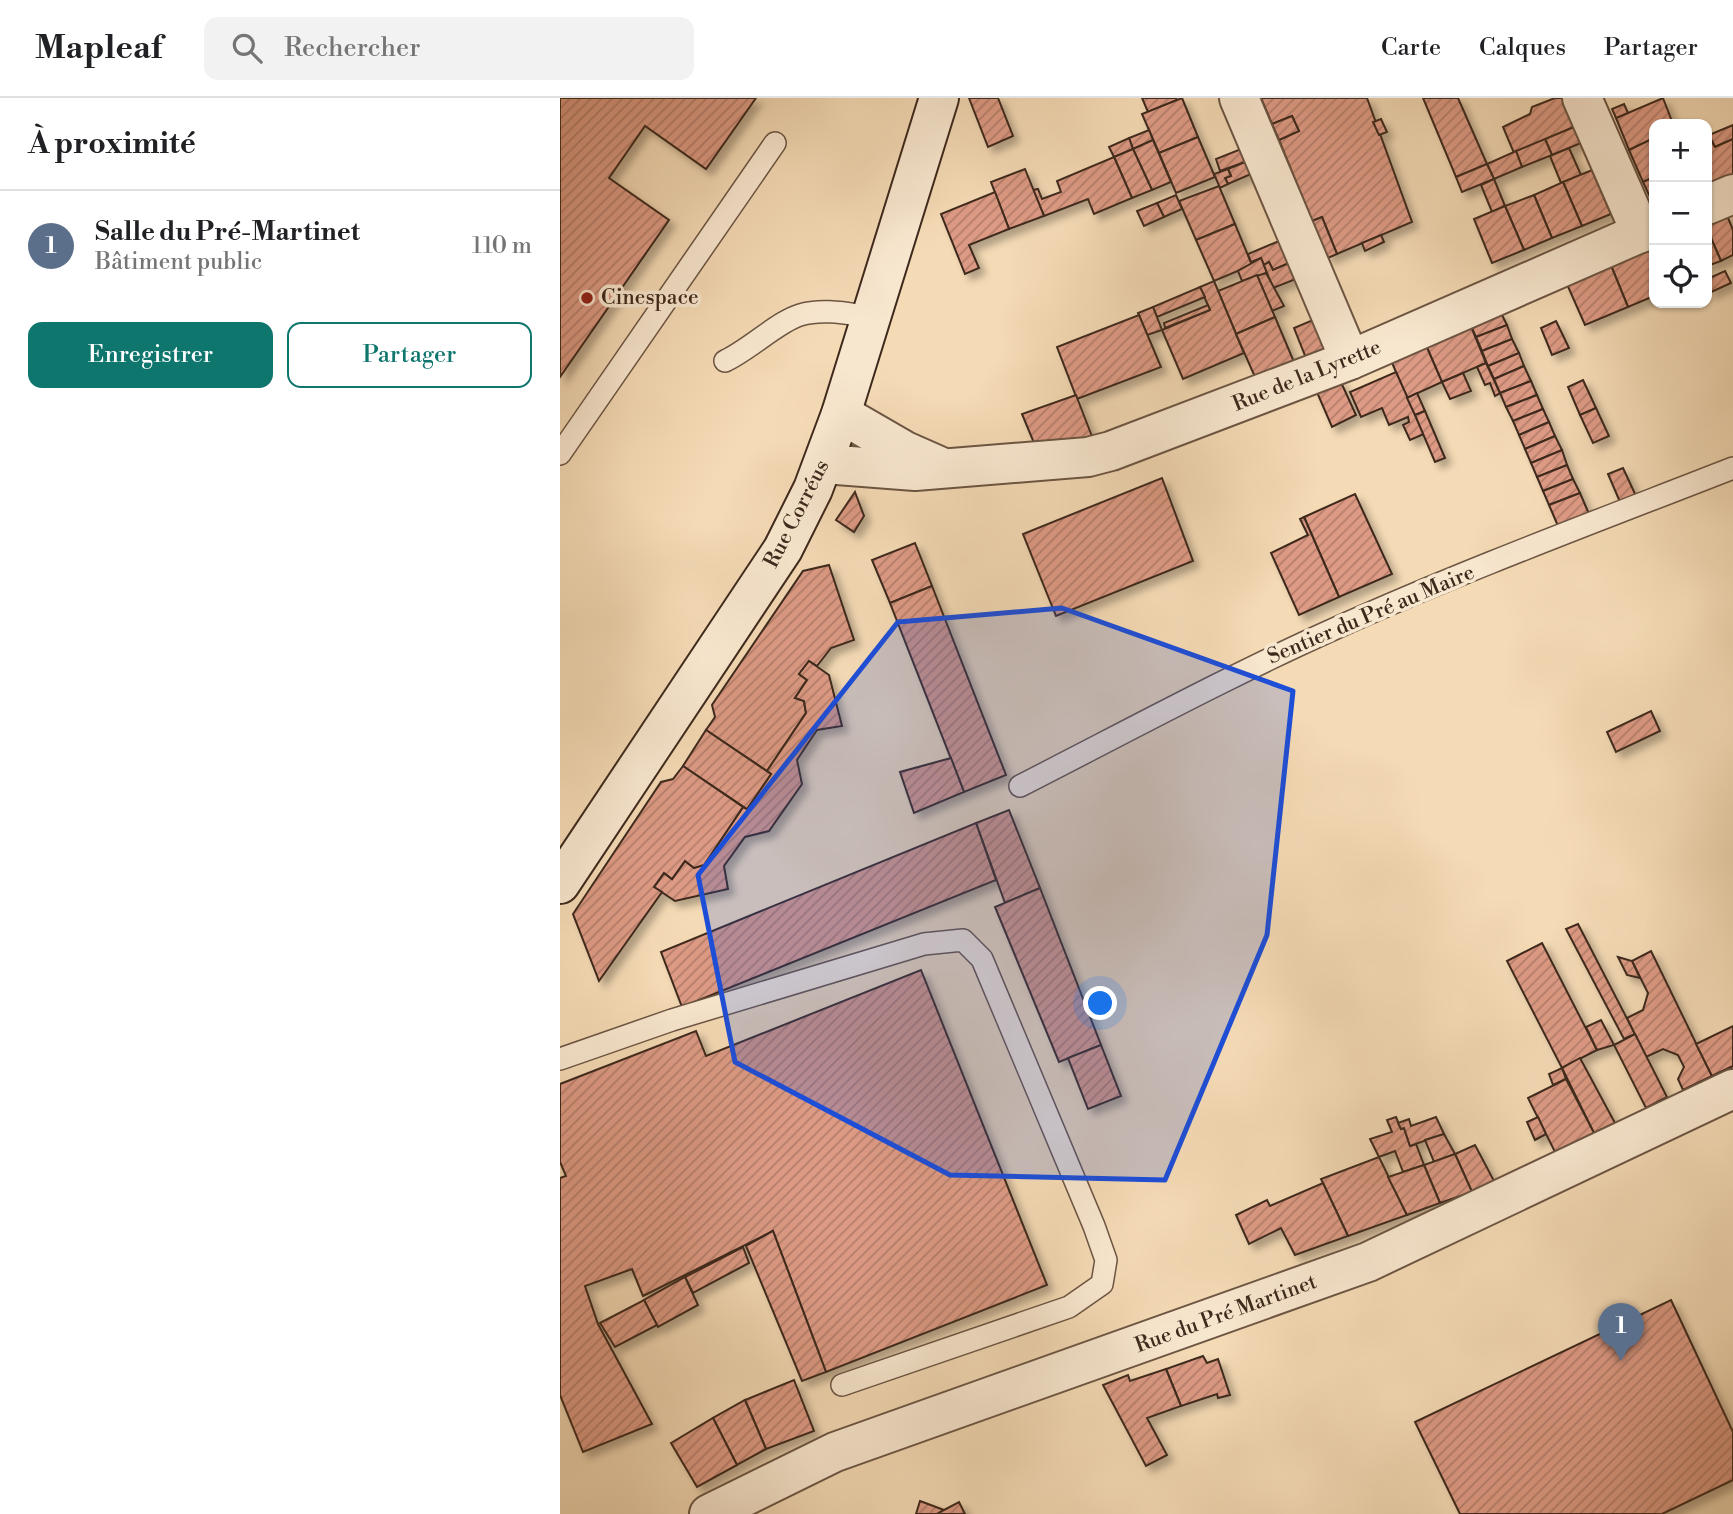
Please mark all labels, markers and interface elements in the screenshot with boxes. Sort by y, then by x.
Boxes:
search box [204,17,694,80]
text: Mapleaf [35,28,162,69]
icon: search [228,29,266,67]
text: Rechercher [284,32,420,64]
text: Carte [1381,33,1441,63]
text: Calques [1479,33,1566,63]
text: Partager [1604,33,1698,63]
map controls [1649,119,1712,308]
button: + [1649,119,1712,182]
text: À proximité [28,125,196,163]
button: − [1649,182,1712,245]
text: Salle du Pré-Martinet [95,216,360,248]
text: 1 [45,232,57,260]
text: 110 m [472,232,532,260]
button: locate [1649,245,1712,308]
text: Bâtiment public [95,248,262,276]
place label: Cinespace [601,285,699,311]
marker: Cinespace [579,290,595,306]
button: Enregistrer [28,322,273,388]
button: Partager [287,322,532,388]
street label: Rue de la Lyrette [1229,334,1385,418]
street label: Rue Corréus [759,456,835,572]
street label: Sentier du Pré au Maire [1264,560,1478,670]
your location [1083,986,1117,1020]
street label: Rue du Pré Martinet [1132,1269,1321,1359]
pin: 1 [1598,1303,1644,1361]

